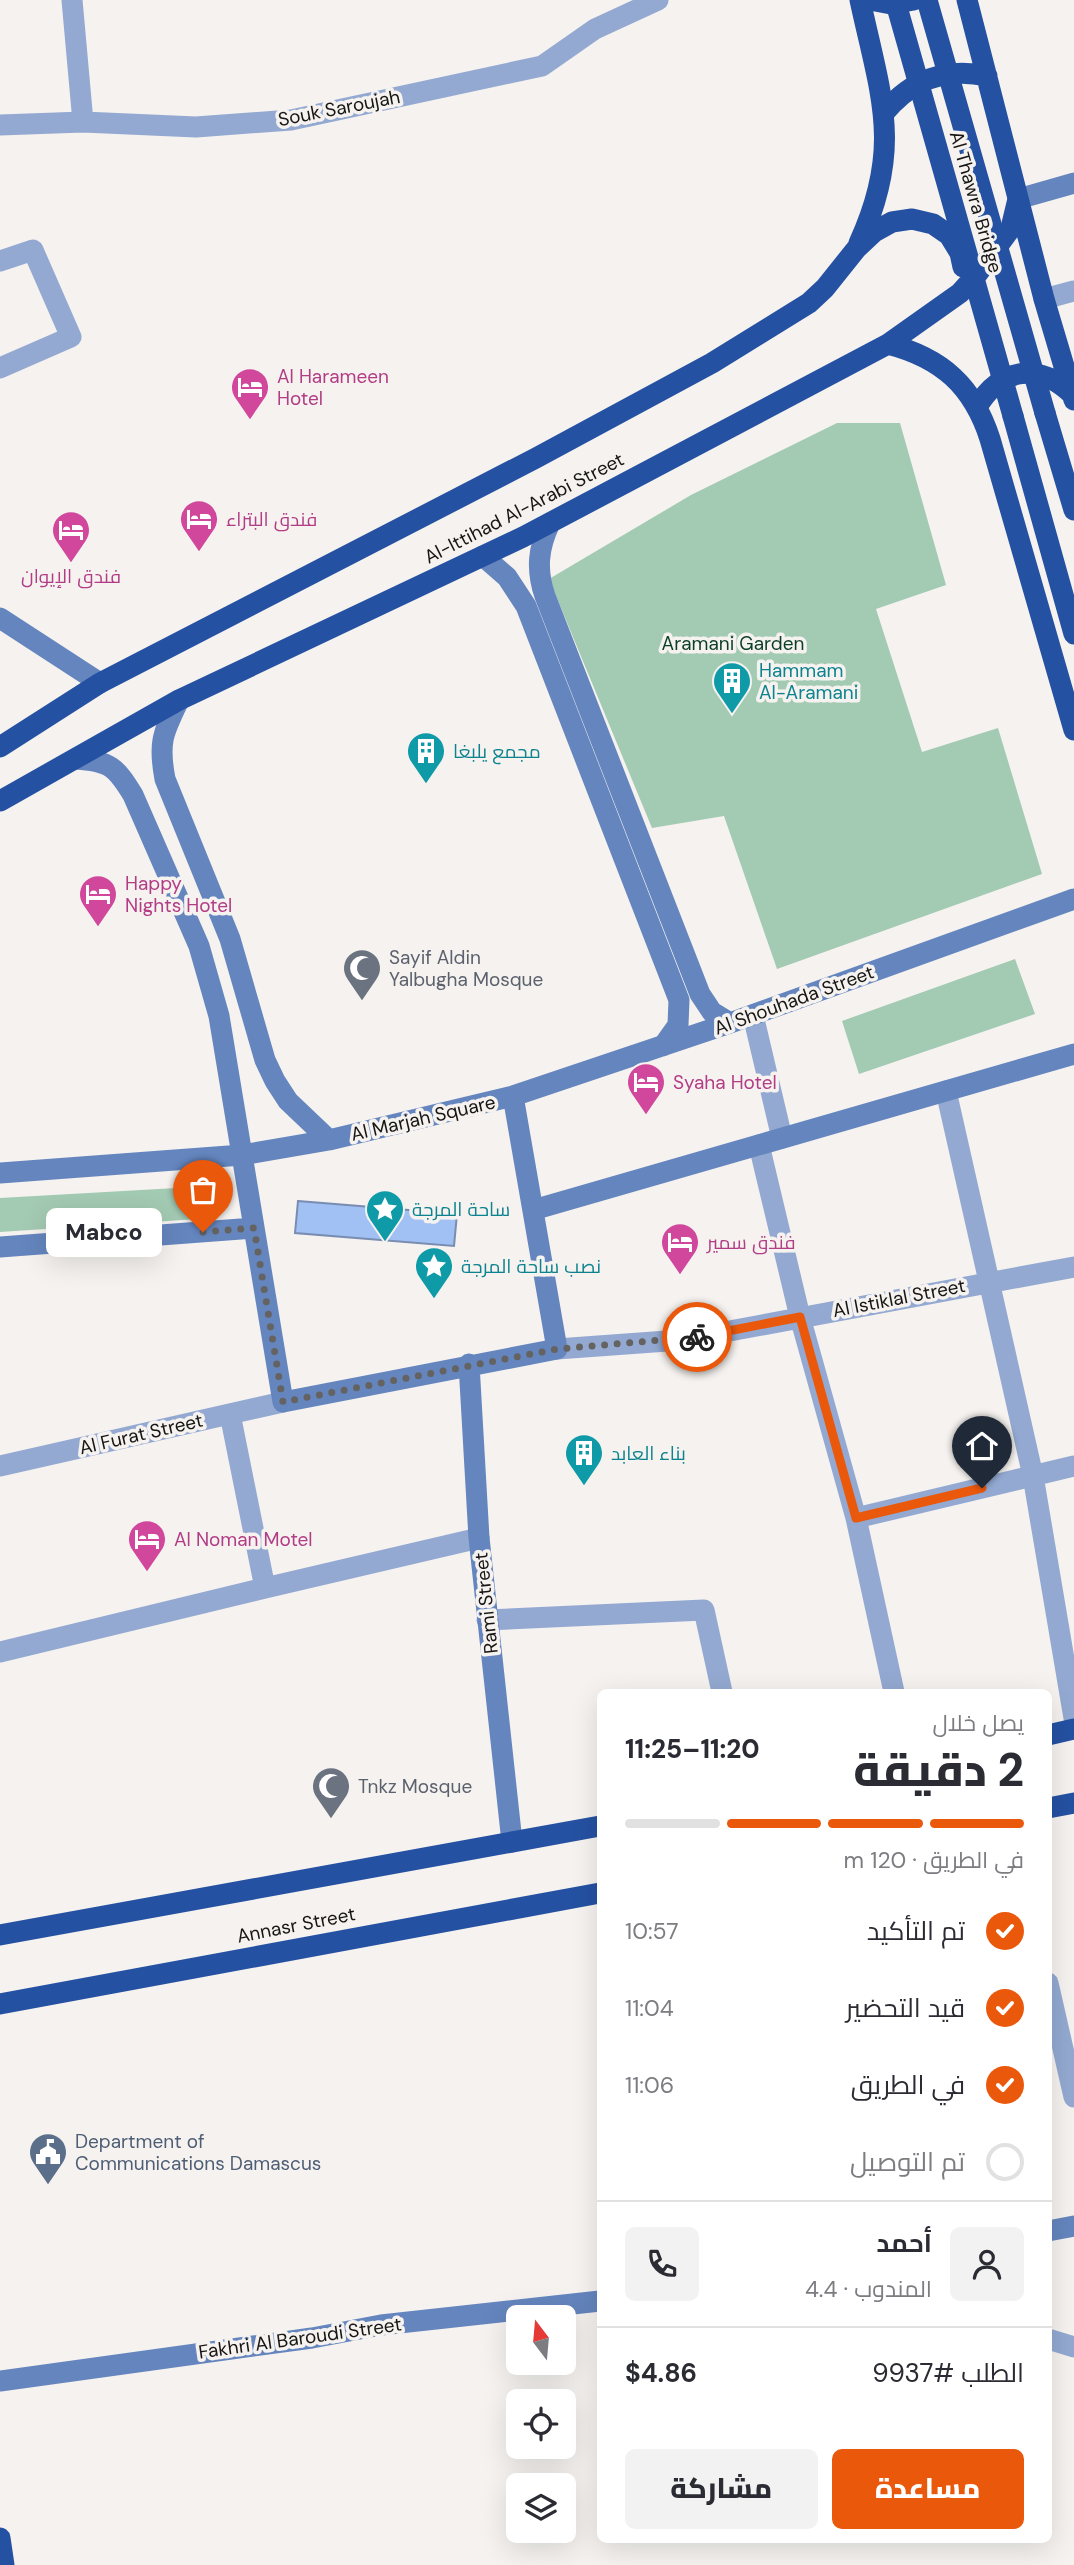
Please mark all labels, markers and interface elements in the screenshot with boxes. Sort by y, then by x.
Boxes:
street label: Souk Saroujah [276,84,402,132]
street label: Al Thawra Bridge [944,128,1008,276]
place label: Al Harameen Hotel [277,364,389,411]
hotel icon: Al Harameen Hotel [229,366,271,421]
street label: Al-Ittihad Al-Arabi Street [420,447,628,569]
hotel icon: فندق البتراء [178,498,220,553]
place label: فندق البتراء [226,507,317,532]
hotel icon: فندق الإيوان [50,509,92,564]
place label: فندق الإيوان [21,564,121,589]
park label: Aramani Garden [662,631,804,656]
place label: Hammam Al-Aramani [759,658,858,705]
building icon: Hammam Al-Aramani [711,660,753,715]
building icon: مجمع يلبغا [405,730,447,785]
place label: مجمع يلبغا [453,739,541,765]
place label: Happy Nights Hotel [125,871,232,918]
hotel icon: Happy Nights Hotel [77,873,119,928]
place label: Sayif Aldin Yalbugha Mosque [389,945,543,992]
mosque icon: Sayif Aldin Yalbugha Mosque [341,947,383,1002]
street label: Al Shouhada Street [711,959,877,1041]
hotel icon: Syaha Hotel [625,1061,667,1116]
place label: Syaha Hotel [673,1070,777,1095]
street label: Al Marjah Square [348,1089,498,1147]
pin [173,1160,233,1232]
icon: bag [184,1171,222,1209]
place icon: ساحة المرجة [364,1188,406,1243]
place label: ساحة المرجة [412,1197,510,1222]
callout: Mabco [46,1208,161,1256]
text: Mabco [65,1217,143,1247]
hotel icon: فندق سمير [659,1221,701,1276]
place label: فندق سمير [706,1230,796,1255]
place icon: نصب ساحة المرجة [413,1245,455,1300]
place label: نصب ساحة المرجة [461,1254,601,1279]
street label: Al Istiklal Street [830,1273,968,1323]
courier [662,1302,732,1372]
icon: bike [678,1318,716,1356]
street label: Al Furat Street [77,1408,205,1460]
pin [952,1416,1012,1488]
icon: home [963,1427,1001,1465]
building icon: بناء العابد [563,1432,605,1487]
place label: بناء العابد [611,1441,686,1466]
hotel icon: Al Noman Motel [126,1518,168,1573]
place label: Al Noman Motel [174,1527,313,1552]
street label: Rami Street [468,1551,504,1655]
text: يصل خلال [933,1708,1024,1738]
text: 11:20–11:25 [625,1732,760,1766]
text: 2 دقيقة [853,1740,1024,1800]
mosque icon: Tnkz Mosque [310,1765,352,1820]
place label: Tnkz Mosque [358,1774,472,1799]
text: في الطريق · 120 m [844,1845,1024,1875]
street label: Annasr Street [235,1901,357,1949]
icon: check [986,1912,1024,1950]
text: تم التأكيد [867,1914,965,1948]
text: 10:57 [625,1916,678,1946]
icon: check [986,1989,1024,2027]
text: قيد التحضير [846,1991,965,2025]
text: 11:04 [625,1993,674,2023]
icon: check [986,2066,1024,2104]
text: في الطريق [851,2068,965,2102]
text: 11:06 [625,2070,674,2100]
place label: Department of Communications Damascus [75,2129,321,2176]
public building icon: Department of Communications Damascus [27,2131,69,2186]
text: تم التوصيل [850,2145,965,2179]
text: أحمد [876,2226,932,2260]
button: phone [625,2227,699,2301]
button: person [950,2227,1024,2301]
text: المندوب · 4.4 [805,2274,932,2304]
north arrow [506,2305,576,2375]
map controls [506,2305,576,2543]
street label: Fakhri Al Baroudi Street [197,2311,403,2365]
text: $4.86 [625,2356,697,2390]
text: الطلب #9937 [872,2356,1024,2390]
button: locate [506,2389,576,2459]
button: مشاركة [625,2449,818,2529]
button: مساعدة [832,2449,1024,2529]
button: layers [506,2473,576,2543]

